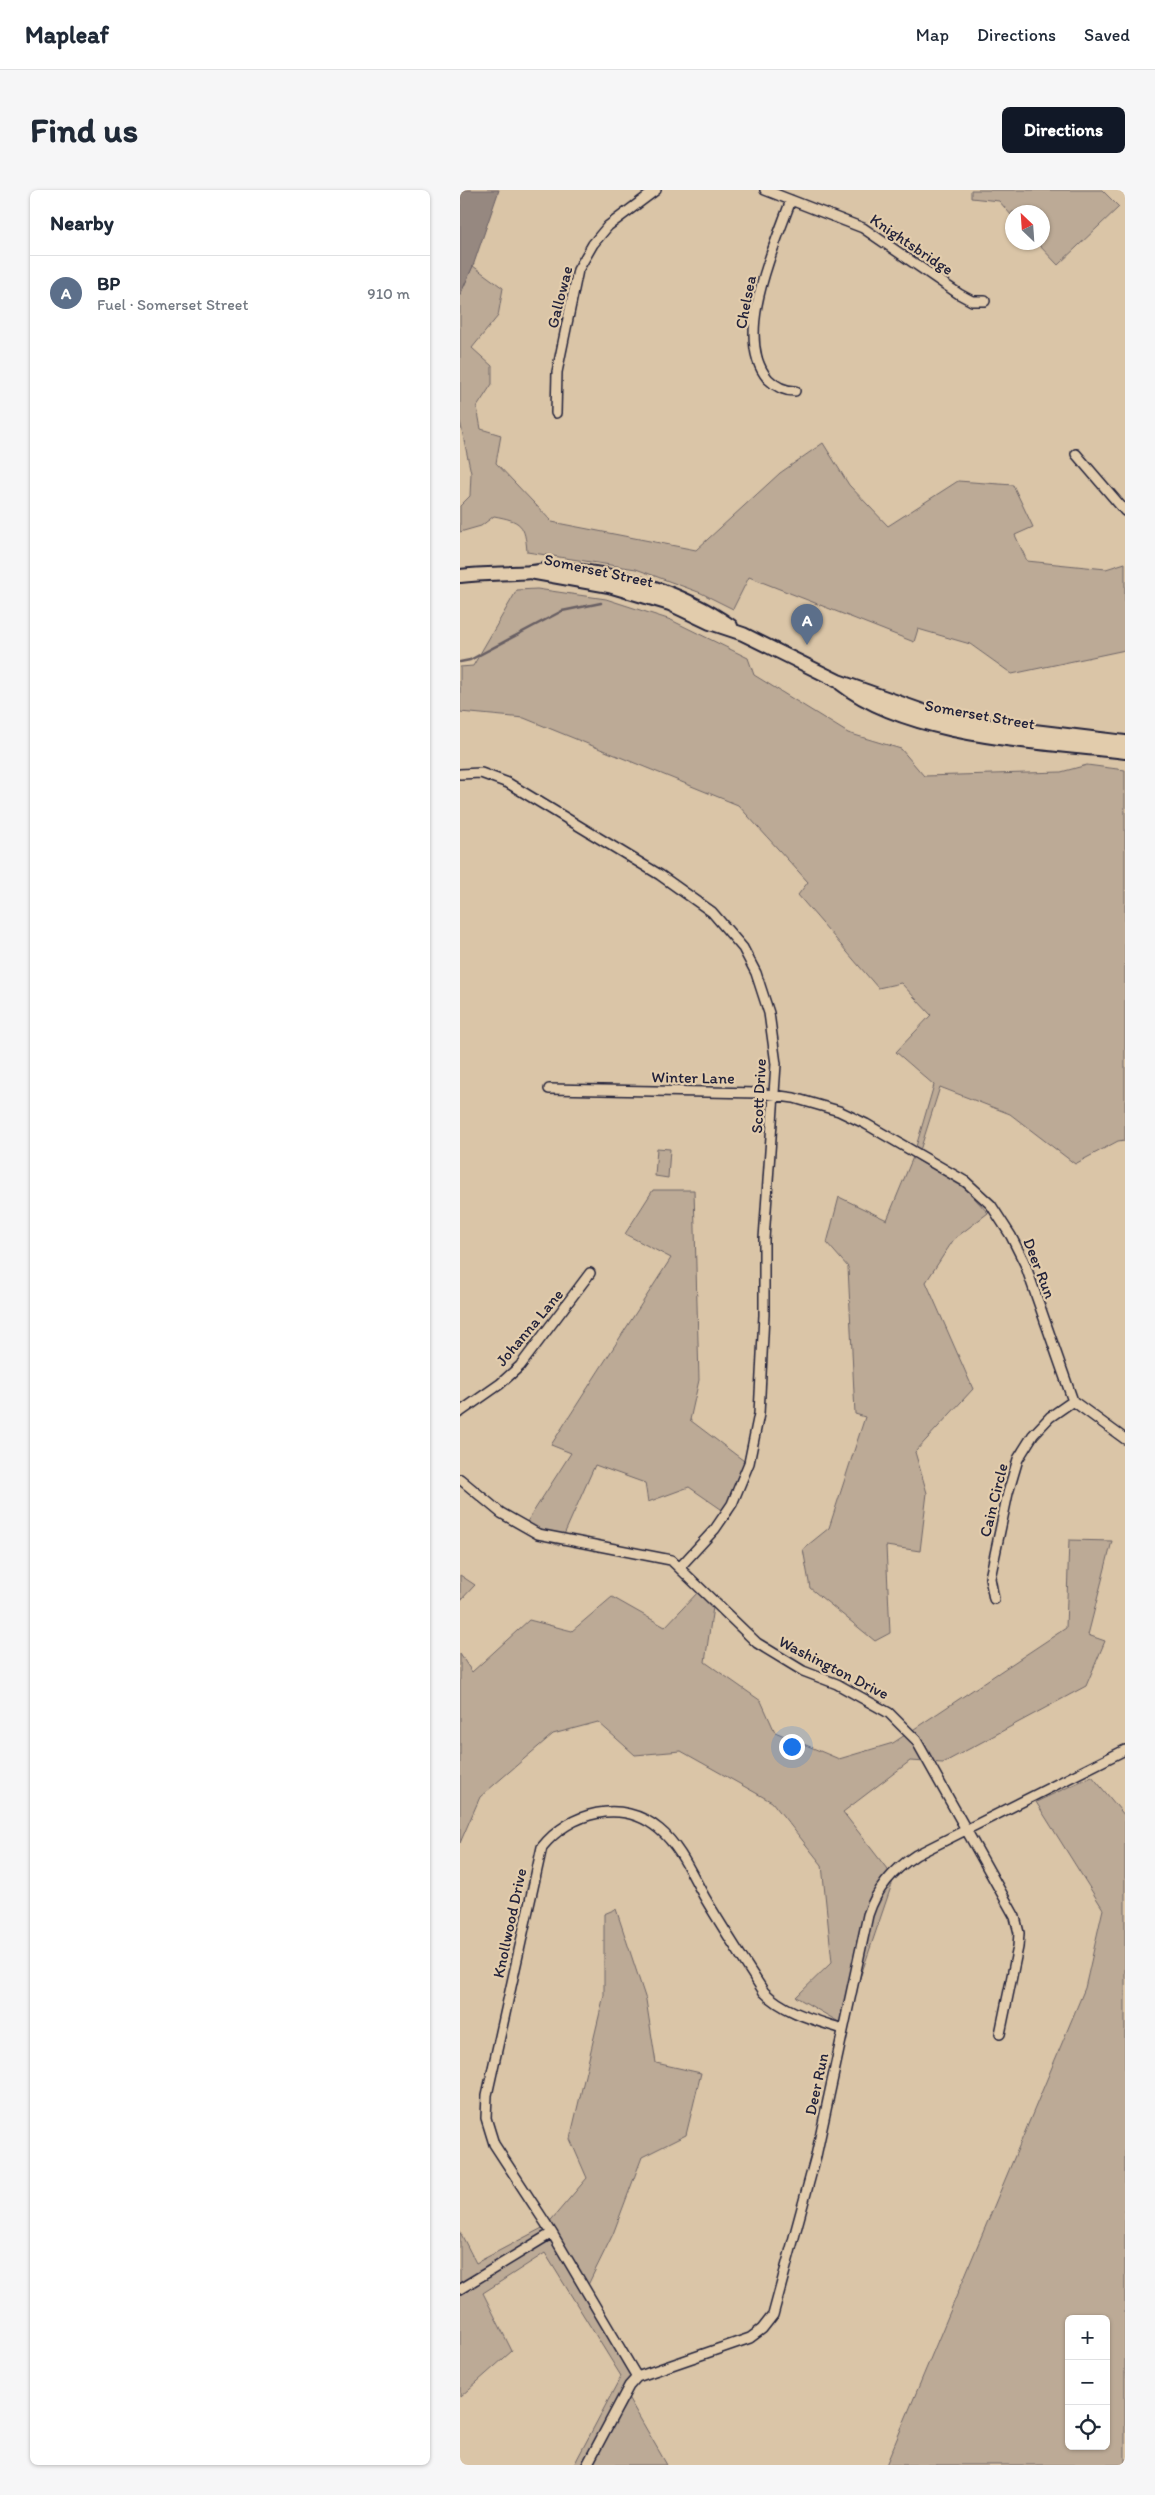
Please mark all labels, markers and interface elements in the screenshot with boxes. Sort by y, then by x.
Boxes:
text: Mapleaf [25,20,109,49]
text: Map [916,24,949,46]
text: Directions [977,24,1056,46]
text: Saved [1084,24,1130,46]
button: Directions [1002,107,1125,153]
text: Find us [30,109,138,151]
north arrow [1005,205,1050,250]
text: Nearby [50,210,114,235]
street label: Knightsbridge [867,210,957,279]
street label: Gallowae [543,264,576,330]
text: BP [97,272,120,295]
street label: Chelsea [731,273,760,330]
text: A [61,284,71,303]
text: 910 m [367,284,410,303]
text: Fuel · Somerset Street [97,295,248,314]
street label: Somerset Street [542,550,655,591]
pin: A [791,604,823,645]
street label: Somerset Street [923,695,1036,734]
street label: Scott Drive [747,1058,770,1134]
street label: Winter Lane [651,1067,735,1088]
street label: Deer Run [1019,1235,1060,1301]
street label: Johanna Lane [492,1285,567,1370]
street label: Cain Circle [975,1461,1012,1539]
street label: Washington Drive [776,1632,892,1703]
your location [779,1734,805,1760]
street label: Knollwood Drive [489,1867,530,1980]
street label: Deer Run [801,2051,832,2117]
map controls [1065,2315,1110,2450]
button: + [1065,2315,1110,2360]
button: − [1065,2360,1110,2405]
button: locate [1065,2405,1110,2450]

